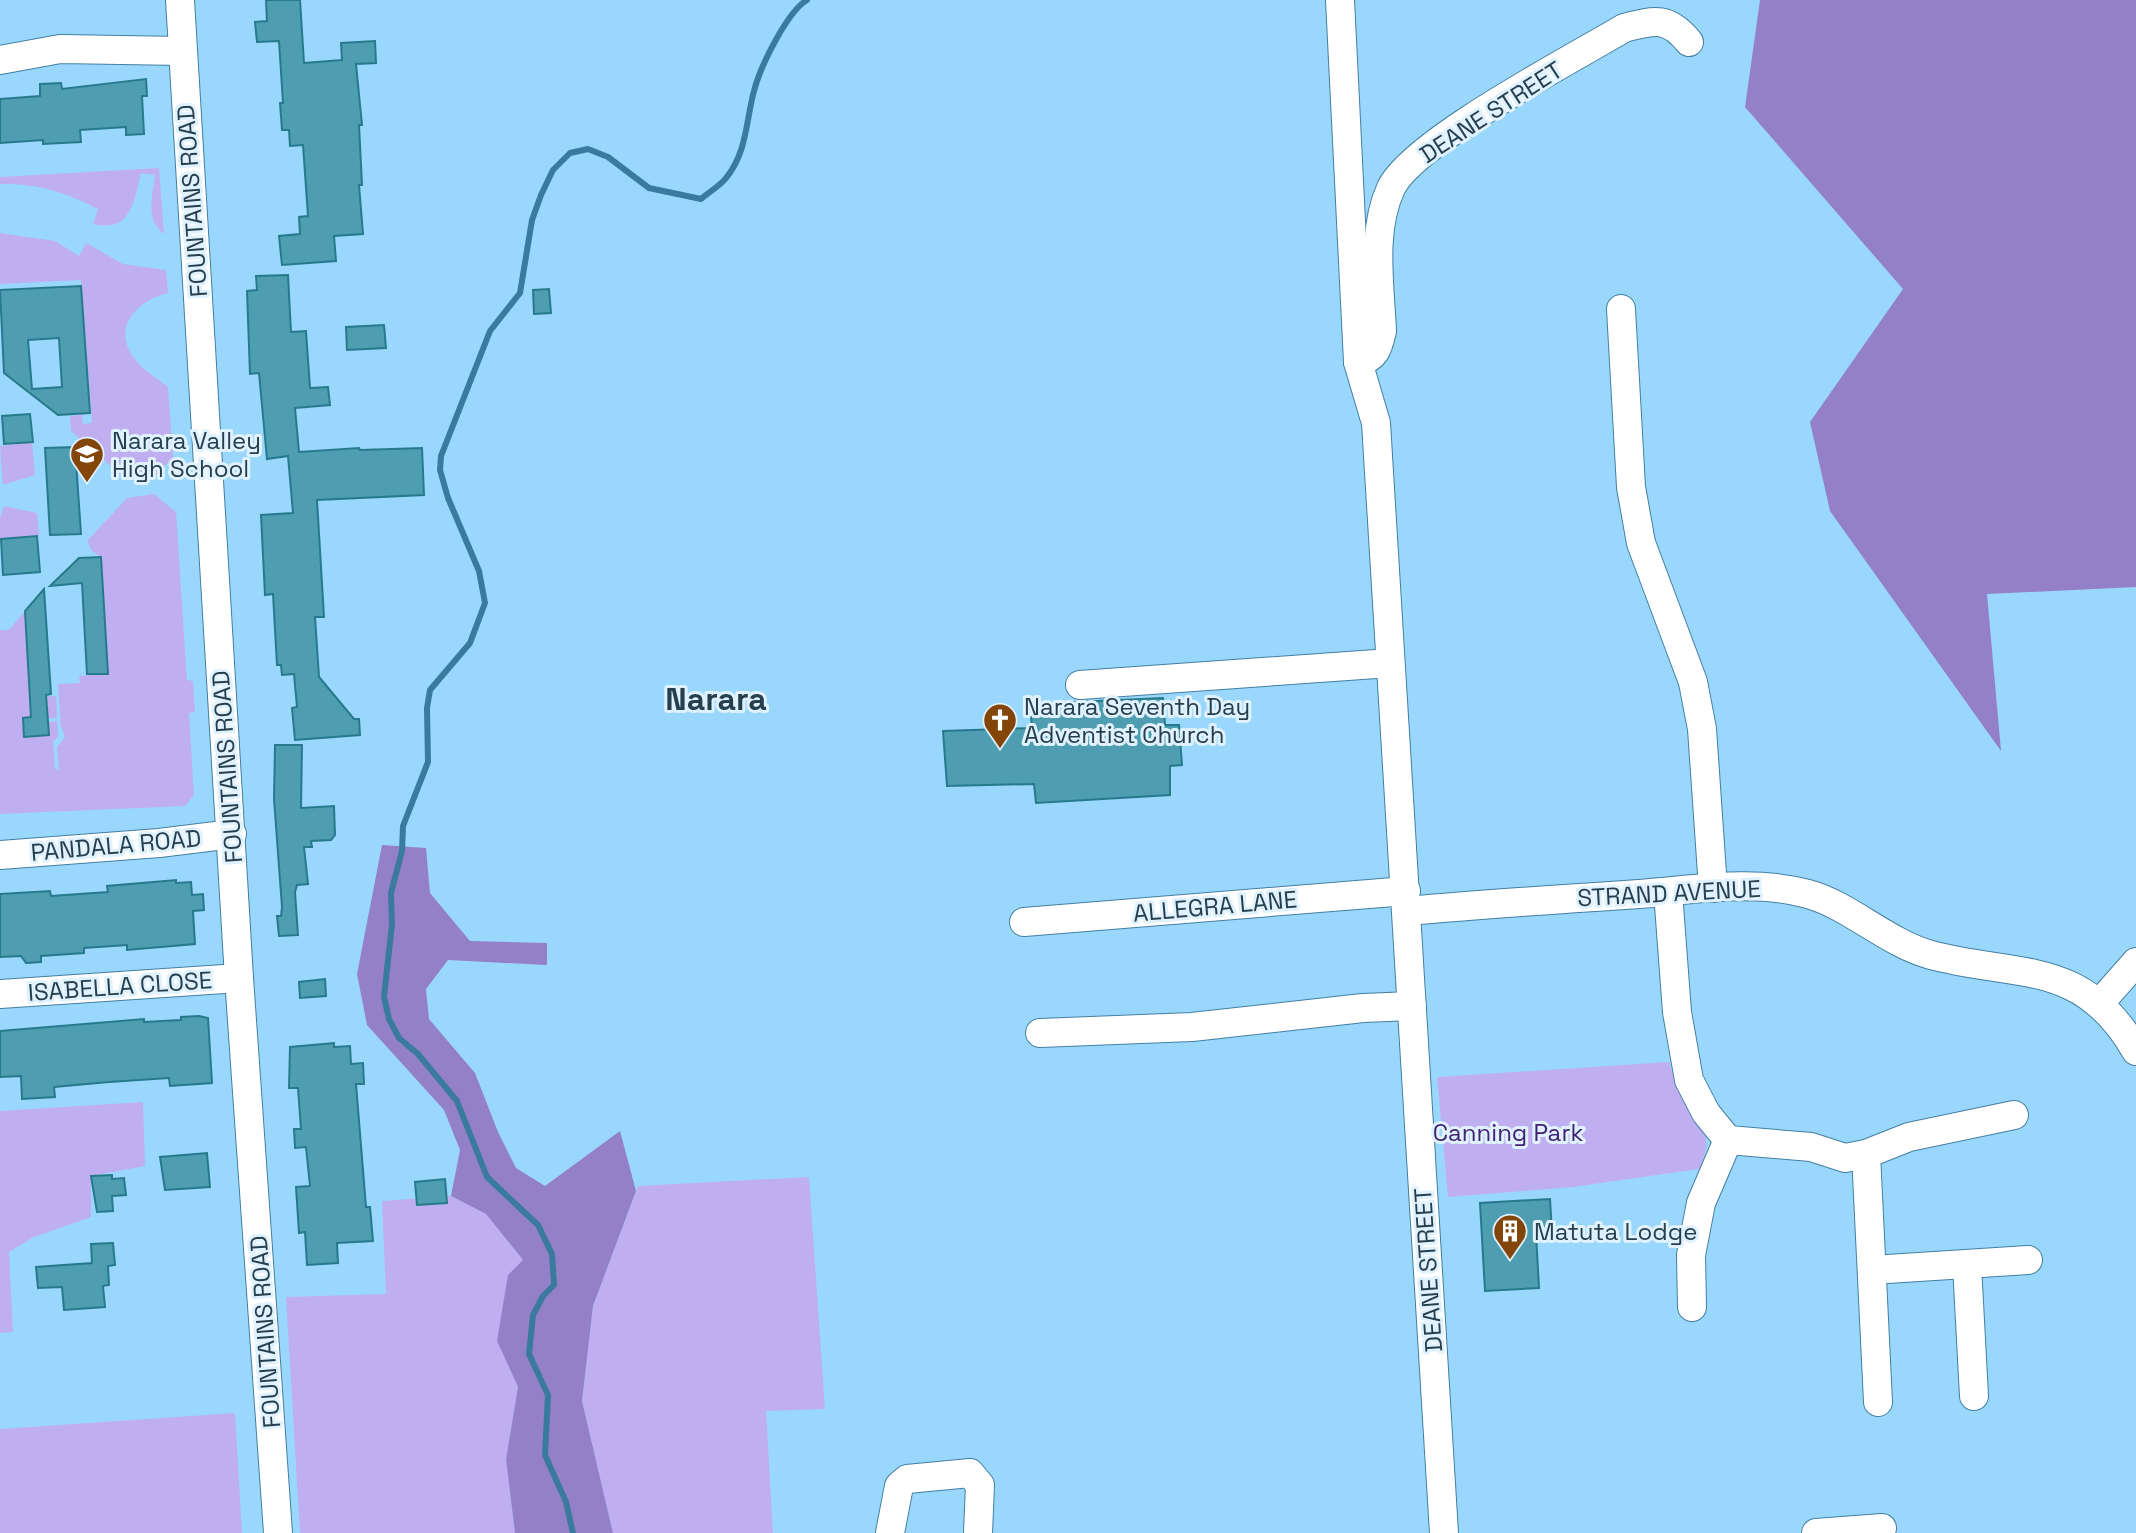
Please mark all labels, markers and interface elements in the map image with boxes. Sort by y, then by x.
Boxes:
street label: DEANE STREET [1414,54,1568,170]
street label: FOUNTAINS ROAD [170,104,214,298]
place label: Narara Valley High School [112,425,261,484]
school or university icon: Narara Valley High School [68,435,106,484]
street label: FOUNTAINS ROAD [205,670,249,864]
district label: Narara [665,679,767,719]
place label: Narara Seventh Day Adventist Church [1024,691,1250,750]
church icon: Narara Seventh Day Adventist Church [981,701,1019,750]
street label: PANDALA ROAD [29,822,203,868]
street label: STRAND AVENUE [1576,873,1762,913]
street label: ALLEGRA LANE [1132,883,1298,929]
street label: ISABELLA CLOSE [27,964,213,1008]
park label: Canning Park [1433,1117,1583,1148]
street label: DEANE STREET [1407,1187,1449,1353]
building icon: Matuta Lodge [1491,1212,1529,1261]
place label: Matuta Lodge [1534,1216,1697,1247]
street label: FOUNTAINS ROAD [243,1235,287,1429]

